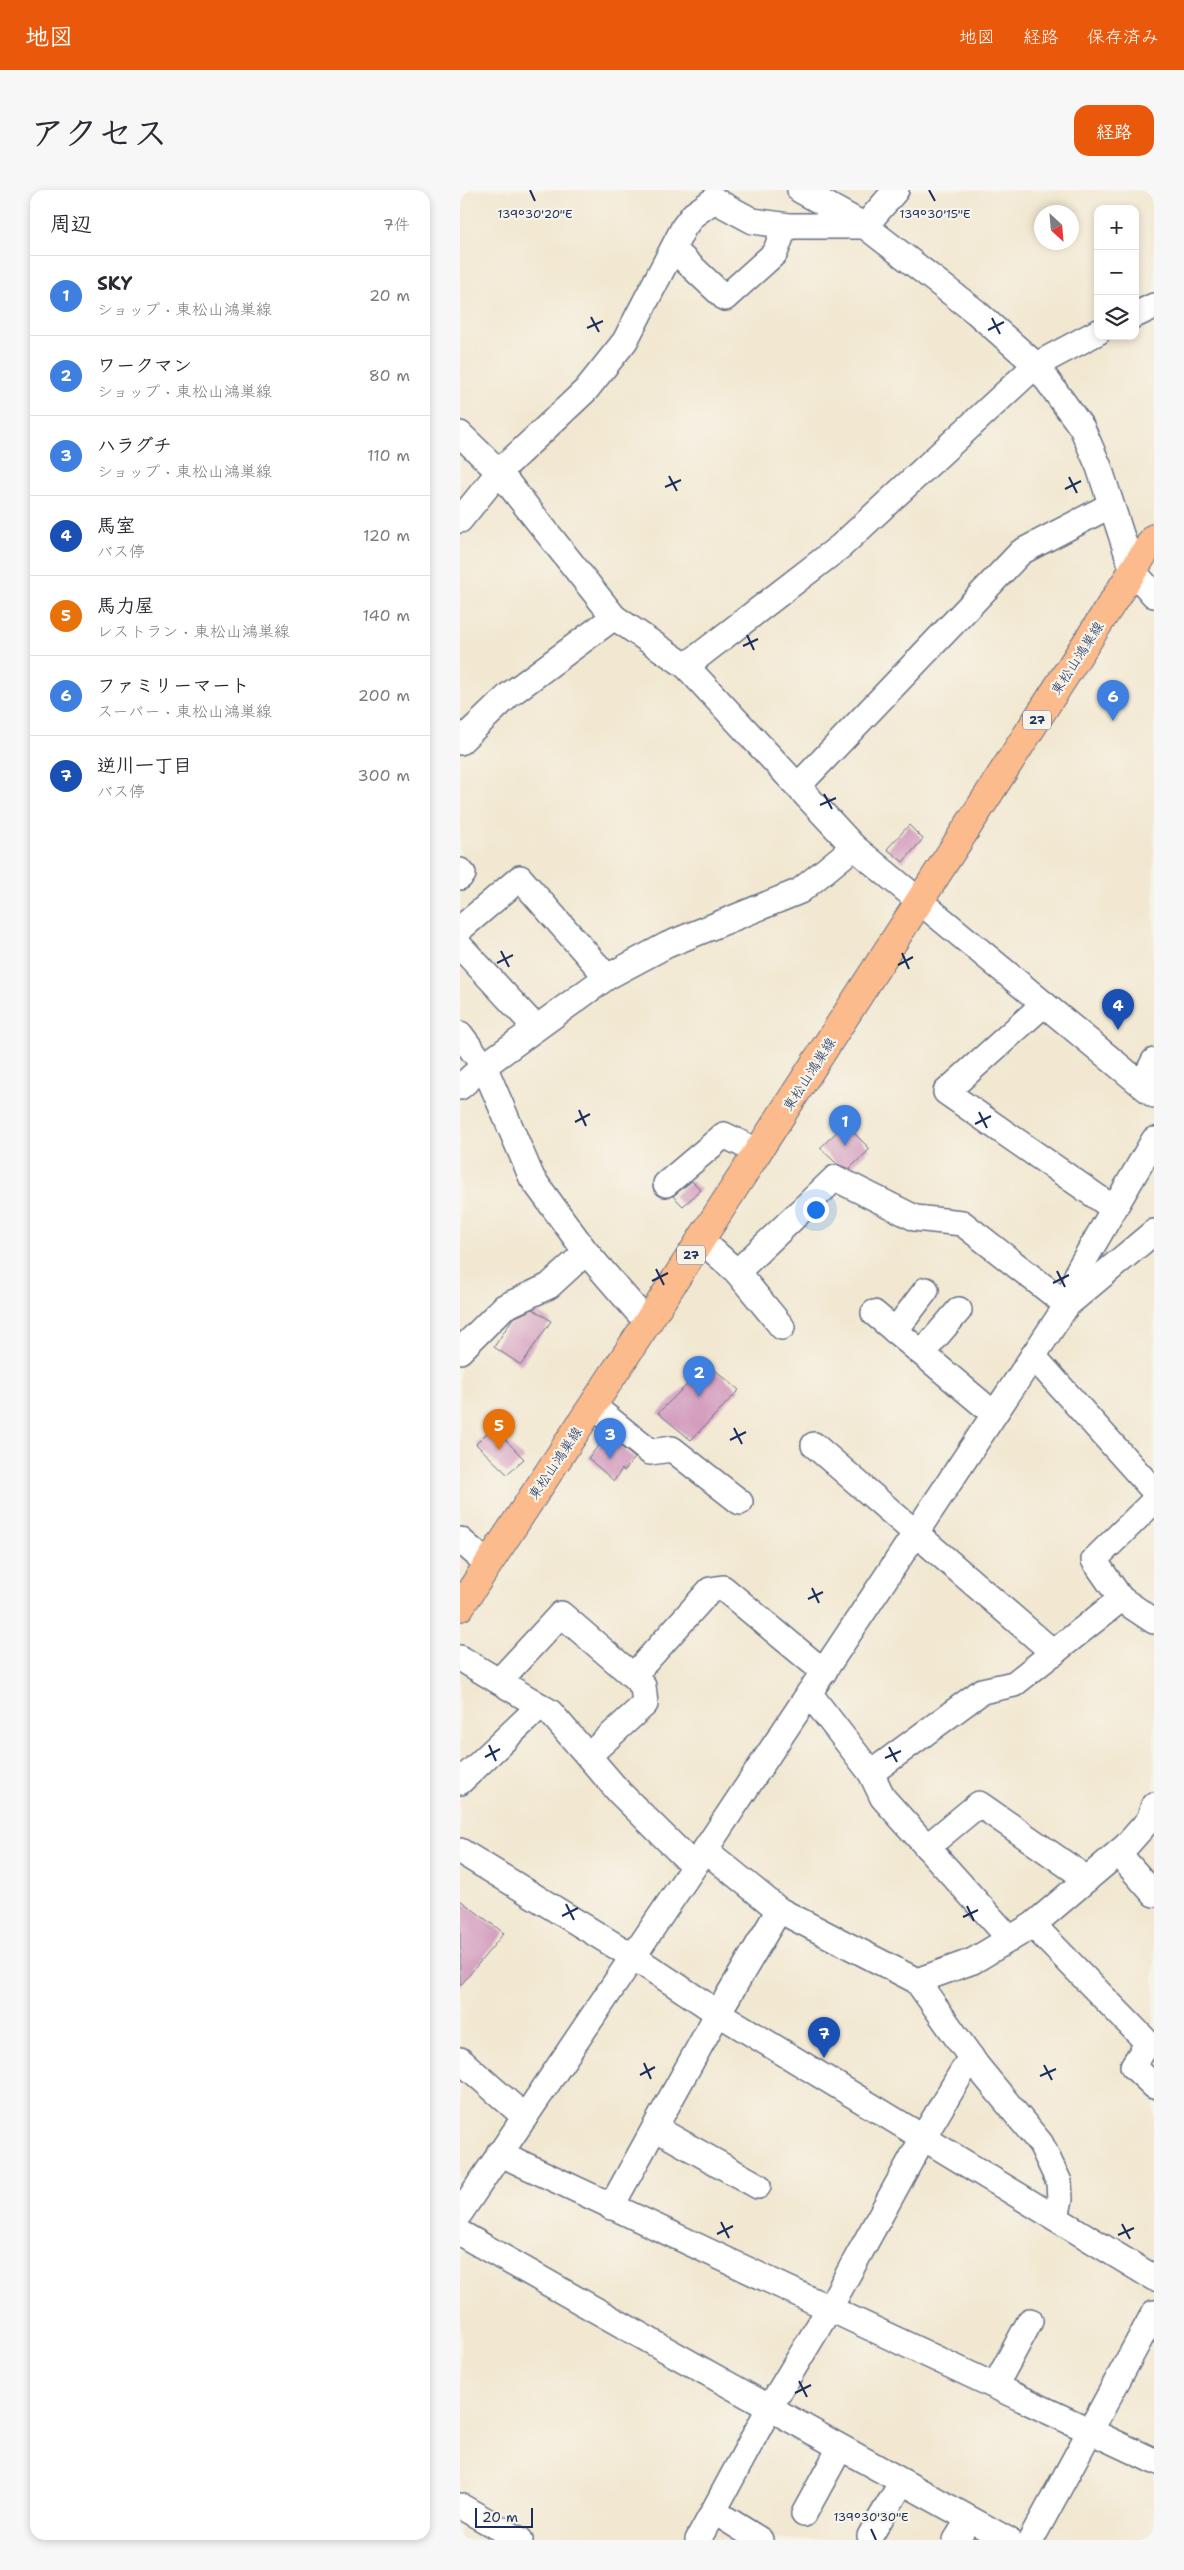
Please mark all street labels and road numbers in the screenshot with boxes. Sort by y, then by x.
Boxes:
street label: 東松山鴻巣線 [1047,618,1107,698]
road number: 27 [1023,710,1051,730]
street label: 東松山鴻巣線 [779,1034,839,1114]
road number: 27 [677,1246,705,1264]
street label: 東松山鴻巣線 [524,1423,586,1503]

